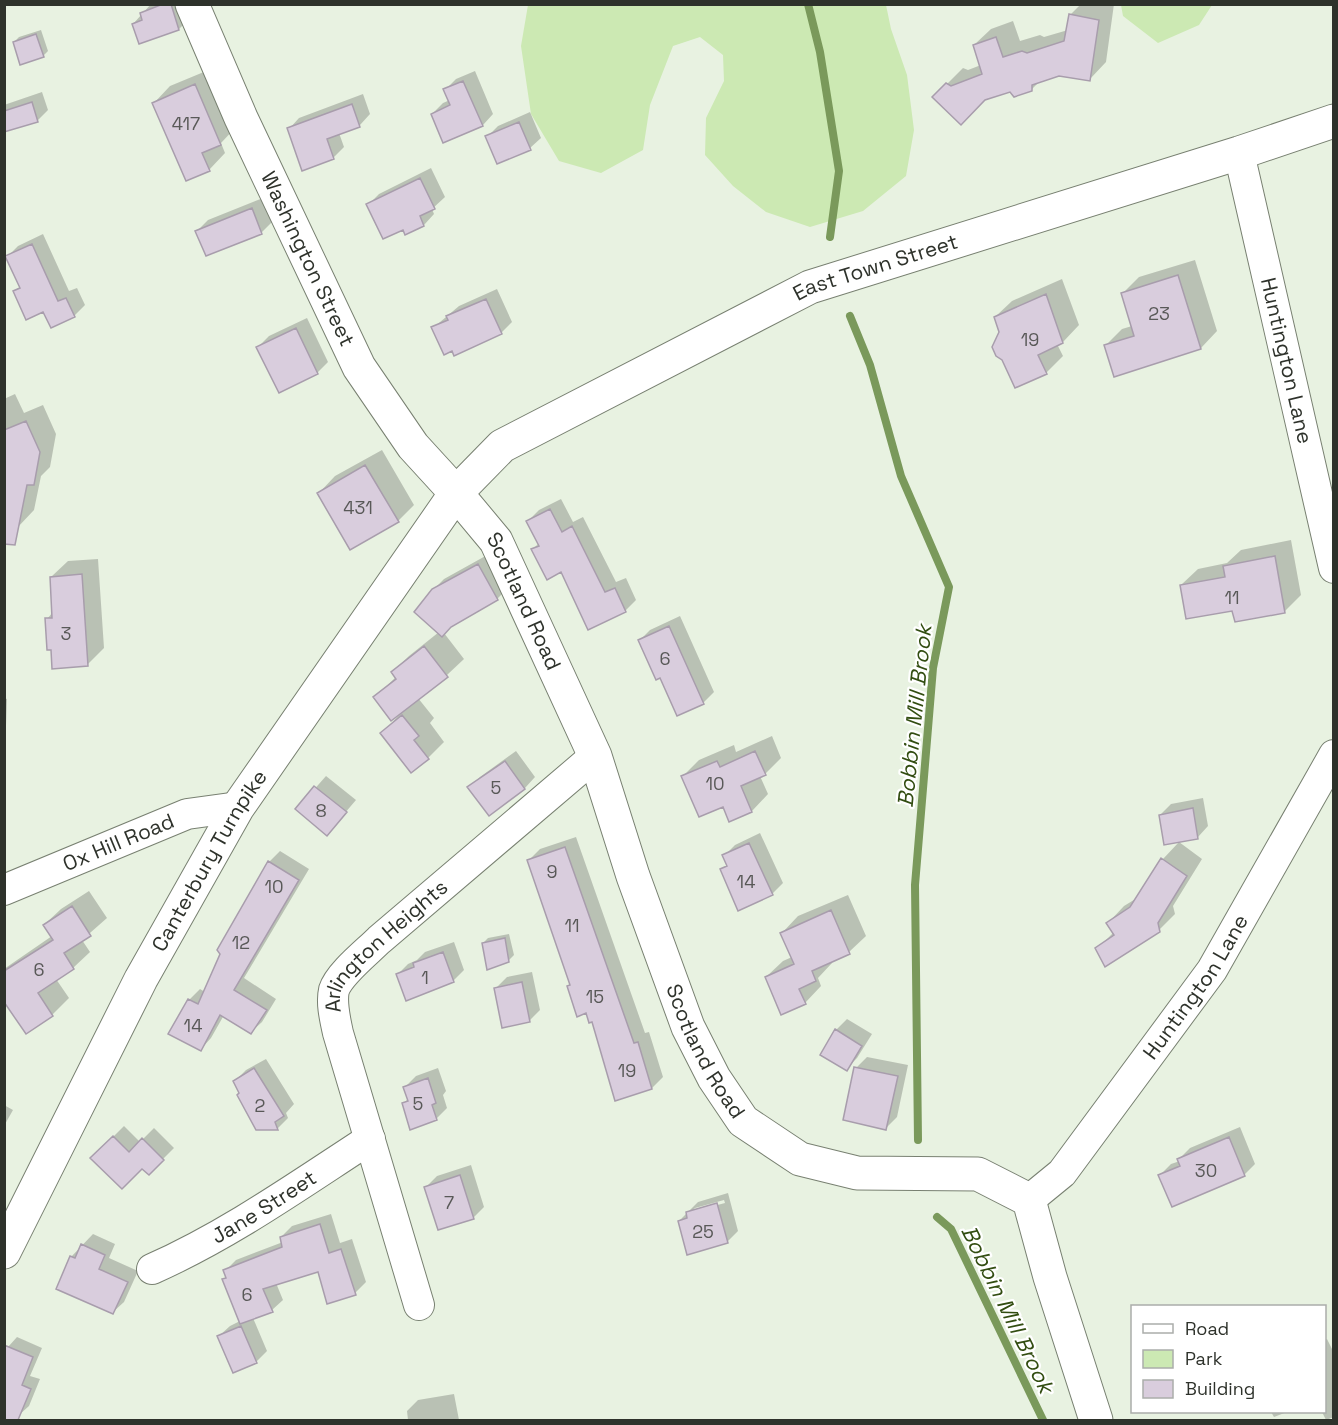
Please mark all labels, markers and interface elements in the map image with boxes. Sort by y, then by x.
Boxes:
house number: 417 [172,112,200,135]
street label: Washington Street [255,167,361,351]
street label: East Town Street [788,228,961,307]
street label: Huntington Lane [1255,275,1319,446]
house number: 23 [1148,302,1170,325]
house number: 19 [1021,328,1039,351]
house number: 431 [343,496,373,519]
street label: Scotland Road [481,526,568,674]
house number: 11 [1224,586,1240,609]
water label: Bobbin Mill Brook [890,621,938,809]
house number: 3 [61,622,71,645]
house number: 6 [659,647,671,670]
street label: Canterbury Turnpike [145,764,273,956]
house number: 10 [705,772,725,795]
house number: 5 [491,776,501,799]
house number: 8 [315,799,327,822]
street label: Ox Hill Road [59,807,178,877]
house number: 9 [546,860,558,883]
house number: 14 [737,870,755,893]
street label: Arlington Heights [319,873,453,1014]
house number: 10 [264,875,284,898]
street label: Huntington Lane [1137,909,1254,1065]
house number: 11 [564,914,580,937]
house number: 12 [232,931,250,954]
house number: 6 [33,958,45,981]
house number: 1 [421,966,429,989]
street label: Scotland Road [660,980,751,1124]
house number: 15 [586,985,604,1008]
house number: 14 [184,1014,202,1037]
house number: 19 [618,1059,636,1082]
house number: 5 [413,1092,423,1115]
house number: 2 [255,1094,265,1117]
house number: 30 [1195,1159,1217,1182]
street label: Jane Street [206,1164,321,1250]
house number: 7 [444,1191,454,1214]
house number: 25 [692,1220,714,1243]
water label: Bobbin Mill Brook [955,1220,1062,1399]
house number: 6 [241,1283,253,1306]
legend [1131,1305,1326,1413]
text: Road [1185,1317,1229,1340]
text: Park [1185,1347,1223,1370]
text: Building [1185,1377,1255,1400]

